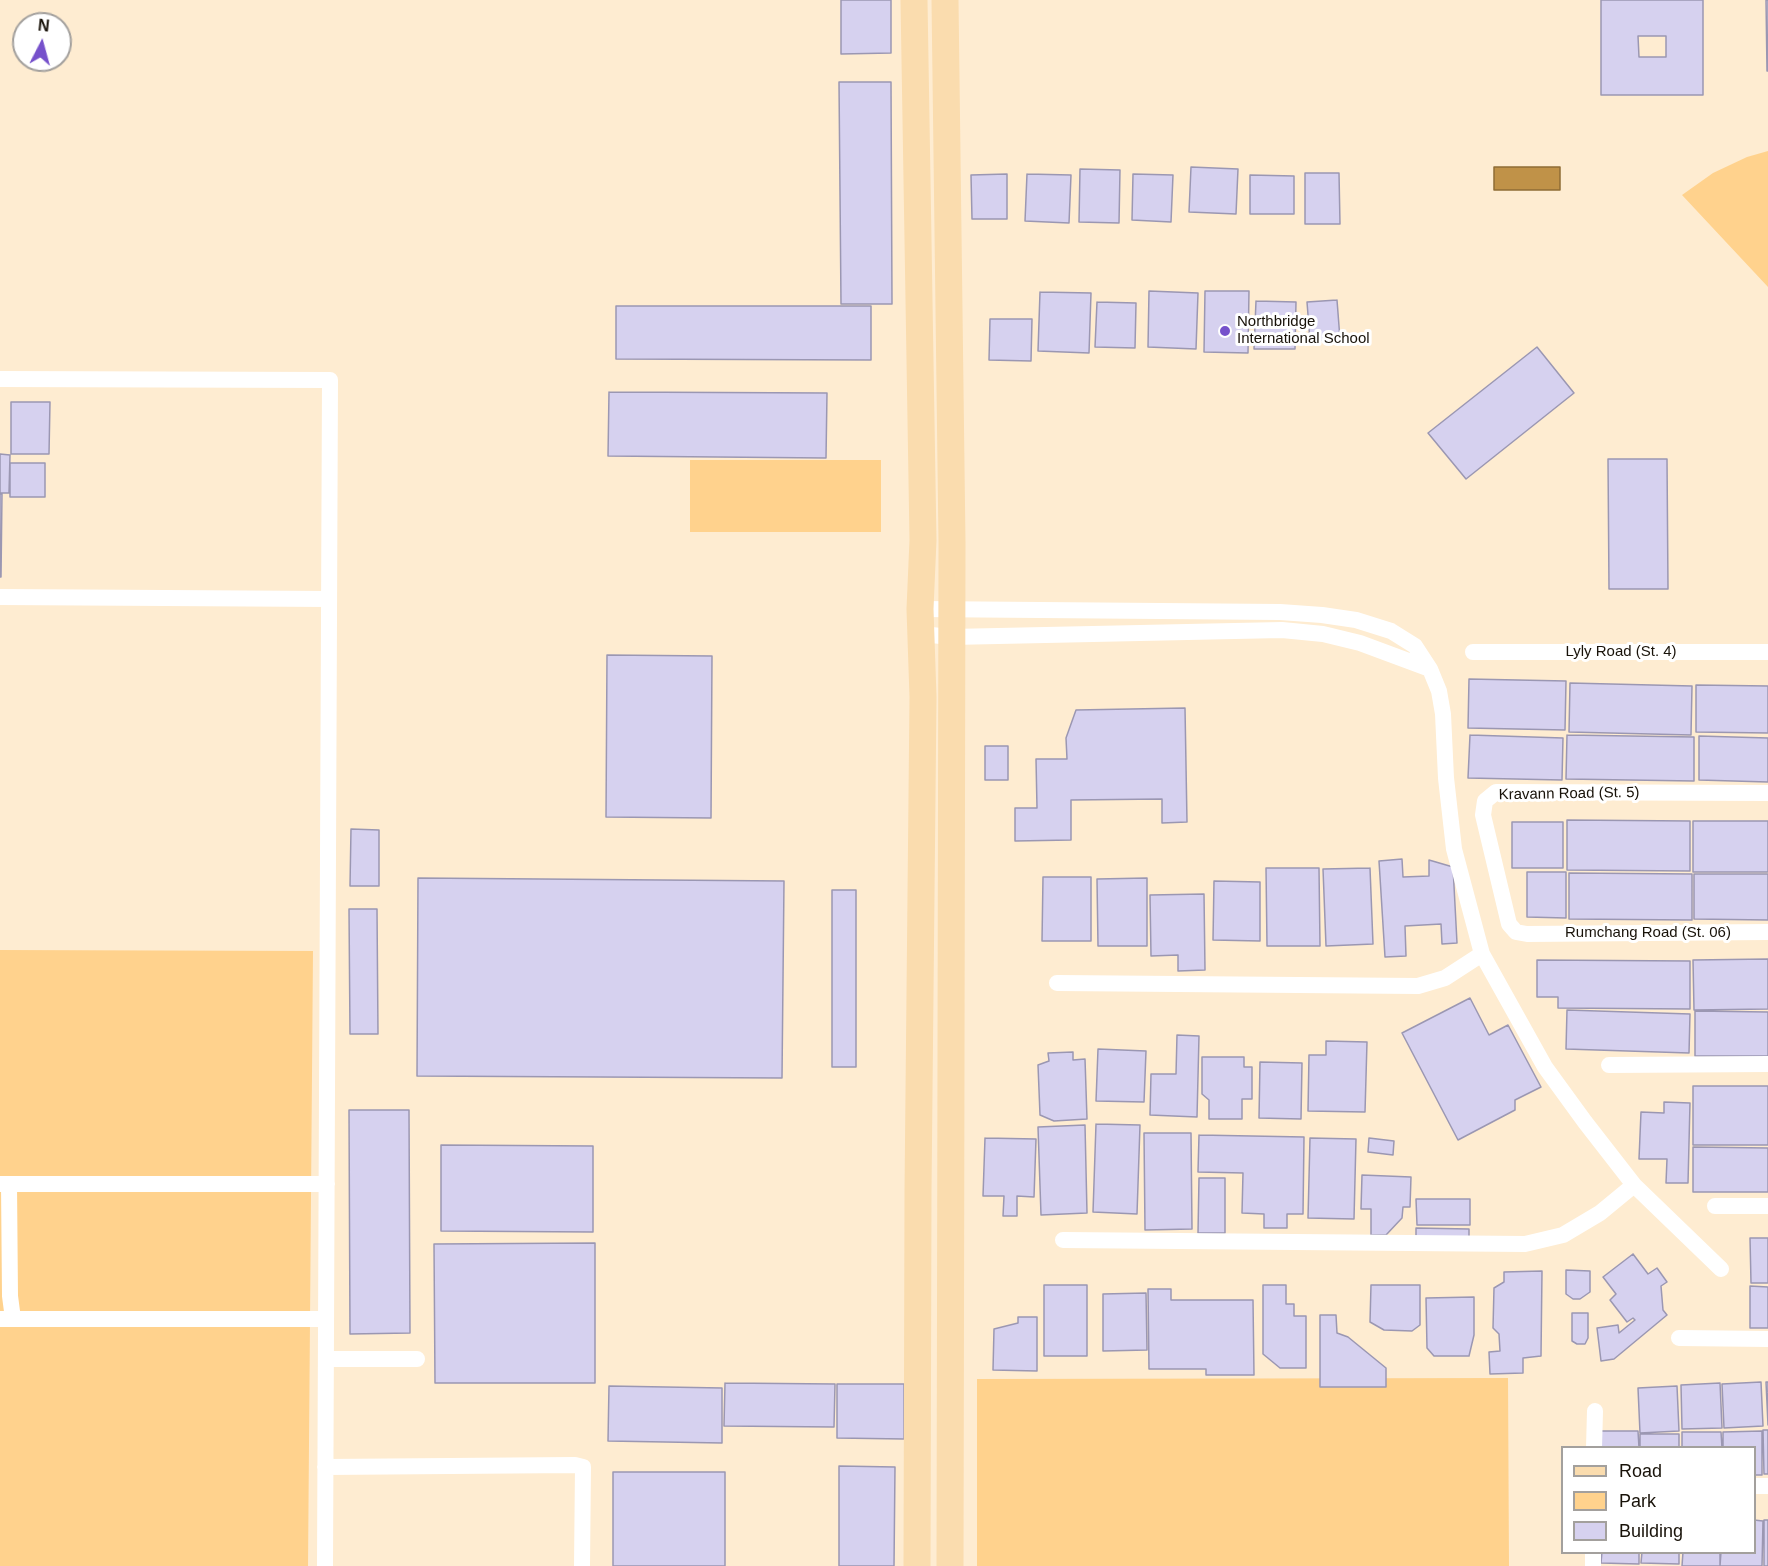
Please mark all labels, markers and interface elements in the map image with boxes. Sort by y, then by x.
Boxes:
north arrow [12,12,72,72]
text: N [37,17,50,35]
place label: Northbridge International School [1237,313,1370,348]
marker: Northbridge International School [1218,324,1232,338]
street label: Lyly Road (St. 4) [1565,643,1677,661]
street label: Kravann Road (St. 5) [1498,784,1640,804]
street label: Rumchang Road (St. 06) [1565,924,1731,942]
legend [1561,1446,1756,1554]
text: Road [1619,1461,1662,1481]
text: Park [1619,1491,1656,1511]
text: Building [1619,1521,1683,1541]

